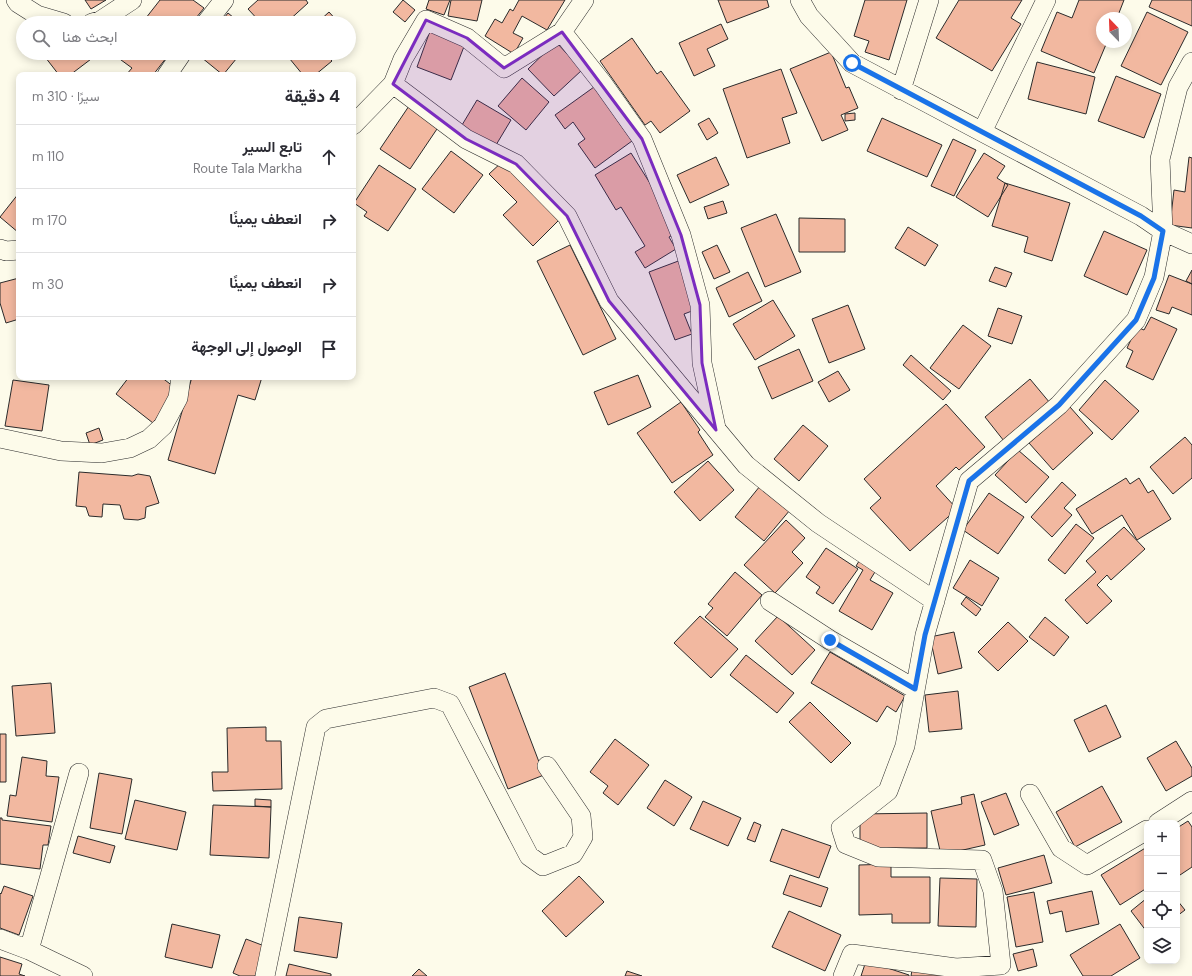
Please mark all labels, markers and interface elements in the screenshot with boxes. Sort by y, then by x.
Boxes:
north arrow [1096,12,1132,48]
search box [16,16,356,60]
icon: search [30,27,52,49]
text: ابحث هنا [62,27,117,47]
route start [843,54,861,72]
text: 4 دقيقة [285,85,340,107]
text: سيرًا · 310 m [32,88,100,105]
text: تابع السير [243,137,302,157]
icon: ahead [318,146,340,168]
text: 110 m [32,148,64,165]
text: Route Tala Markha [193,160,302,177]
text: انعطف يمينًا [229,209,302,229]
icon: right [318,210,340,232]
text: 170 m [32,212,67,229]
text: انعطف يمينًا [229,273,302,293]
icon: right [318,274,340,296]
text: 30 m [32,276,64,293]
text: الوصول إلى الوجهة [191,337,302,357]
icon: arrive [318,338,340,360]
route end [821,631,839,649]
map controls [1144,820,1180,964]
button: + [1144,820,1180,856]
button: − [1144,856,1180,892]
button: locate [1144,892,1180,928]
button: layers [1144,928,1180,964]

